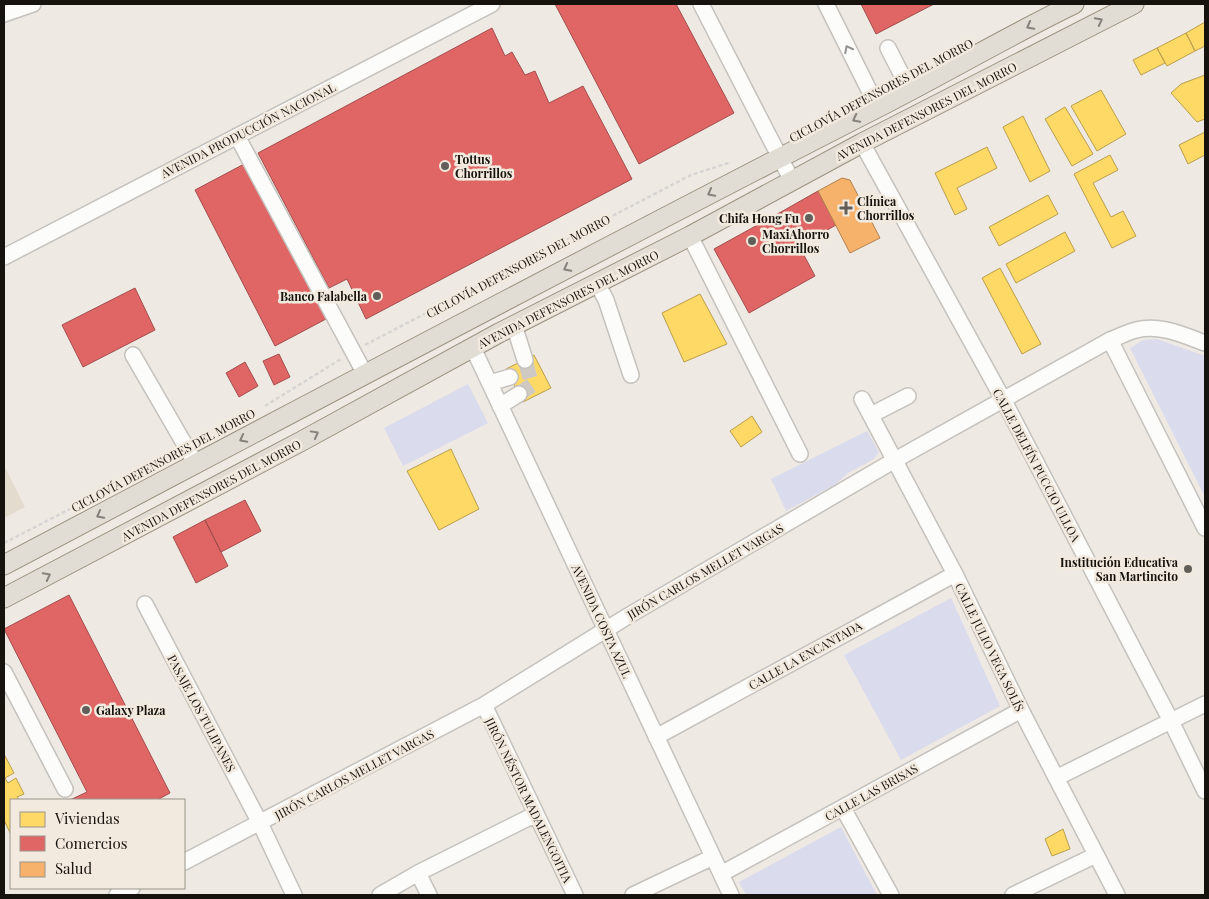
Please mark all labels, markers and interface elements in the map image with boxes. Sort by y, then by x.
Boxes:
one-way arrow [1094,17,1103,27]
one-way arrow [1027,20,1036,30]
street label: CICLOVÍA DEFENSORES DEL MORRO [786,34,976,145]
one-way arrow [844,45,854,54]
street label: AVENIDA DEFENSORES DEL MORRO [832,58,1019,164]
street label: AVENIDA PRODUCCIÓN NACIONAL [157,79,338,182]
one-way arrow [852,113,861,123]
place label: Tottus Chorrillos [455,151,513,181]
marker: Tottus Chorrillos [439,160,451,172]
one-way arrow [708,187,717,197]
place label: Clínica Chorrillos [857,193,915,223]
marker: Clínica Chorrillos [839,201,853,215]
street label: CICLOVÍA DEFENSORES DEL MORRO [423,210,613,321]
place label: Chifa Hong Fu [719,210,800,226]
marker: Chifa Hong Fu [803,212,815,224]
place label: MaxiAhorro Chorrillos [762,226,830,256]
marker: MaxiAhorro Chorrillos [746,235,758,247]
street label: AVENIDA DEFENSORES DEL MORRO [474,246,661,352]
one-way arrow [563,262,572,272]
place label: Banco Falabella [280,288,368,304]
marker: Banco Falabella [371,290,383,302]
street label: CALLE DELFÍN PUCCIO ULLOA [990,386,1084,545]
street label: CICLOVÍA DEFENSORES DEL MORRO [68,404,258,515]
one-way arrow [309,431,318,441]
one-way arrow [240,432,249,442]
street label: AVENIDA DEFENSORES DEL MORRO [118,436,304,545]
one-way arrow [96,508,105,518]
street label: JIRÓN CARLOS MELLET VARGAS [623,520,786,623]
place label: Institución Educativa San Martincito [1060,554,1179,584]
street label: AVENIDA COSTA AZUL [568,561,635,681]
marker: Institución Educativa San Martincito [1182,563,1194,575]
one-way arrow [42,572,51,582]
street label: CALLE JULIO VEGA SOLÍS [952,580,1028,714]
street label: CALLE LA ENCANTADA [745,617,865,693]
street label: PASAJE LOS TULIPANES [164,652,240,774]
place label: Galaxy Plaza [96,702,166,718]
marker: Galaxy Plaza [80,704,92,716]
street label: JIRÓN NÉSTOR MADALENGOITIA [482,714,576,886]
street label: JIRÓN CARLOS MELLET VARGAS [271,725,436,823]
street label: CALLE LAS BRISAS [822,760,920,824]
legend [10,799,185,889]
text: Viviendas [54,808,120,828]
text: Comercios [55,833,127,853]
text: Salud [55,858,93,878]

